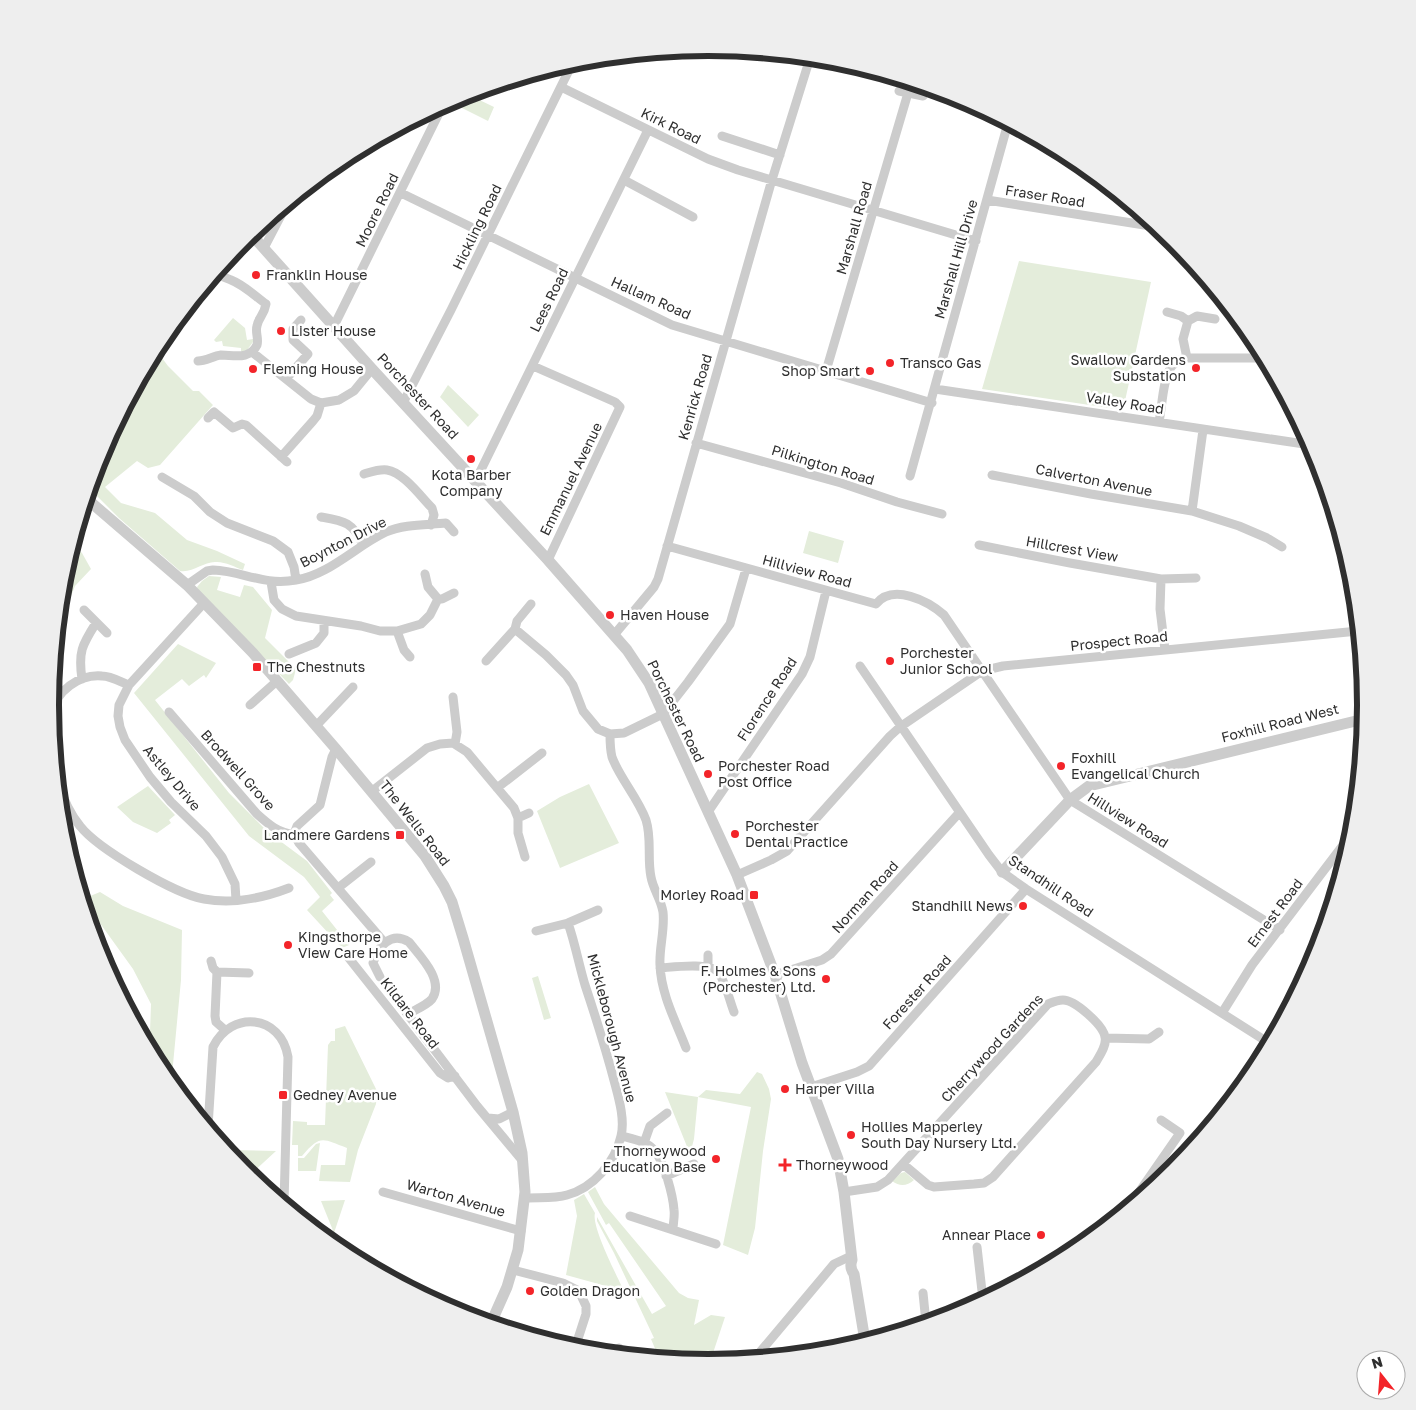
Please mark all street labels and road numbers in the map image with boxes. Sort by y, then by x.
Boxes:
street label: Kirk Road [638,104,704,147]
street label: Moore Road [351,170,402,250]
street label: Marshall Road [832,179,875,276]
street label: Hickling Road [448,181,505,272]
street label: Fraser Road [1004,181,1086,210]
street label: Marshall Hill Drive [930,197,981,320]
street label: Lees Road [526,265,571,335]
street label: Hallam Road [609,272,694,323]
street label: Porchester Road [374,349,463,442]
street label: Kenrick Road [674,352,715,442]
street label: Valley Road [1085,388,1165,417]
street label: Emmanuel Avenue [536,419,605,538]
street label: Pilkington Road [770,441,877,488]
street label: Calverton Avenue [1034,460,1154,499]
street label: Boynton Drive [297,513,389,571]
street label: Hillcrest View [1025,532,1119,565]
street label: Hillview Road [761,550,854,591]
street label: Prospect Road [1069,627,1169,654]
street label: Florence Road [733,654,800,744]
street label: Porchester Road [644,657,709,765]
street label: Foxhill Road West [1219,700,1340,745]
street label: Brodwell Grove [198,726,279,813]
street label: Astley Drive [140,741,205,814]
street label: The Wells Road [377,776,454,869]
street label: Hillview Road [1085,788,1172,851]
street label: Standhill Road [1006,851,1097,920]
street label: Norman Road [828,857,901,936]
street label: Ernest Road [1243,875,1306,950]
street label: Forester Road [879,951,955,1032]
street label: Mickleborough Avenue [584,952,641,1104]
street label: Kildare Road [377,974,443,1052]
street label: Cherrywood Gardens [937,990,1046,1105]
street label: Warton Avenue [405,1175,508,1220]

